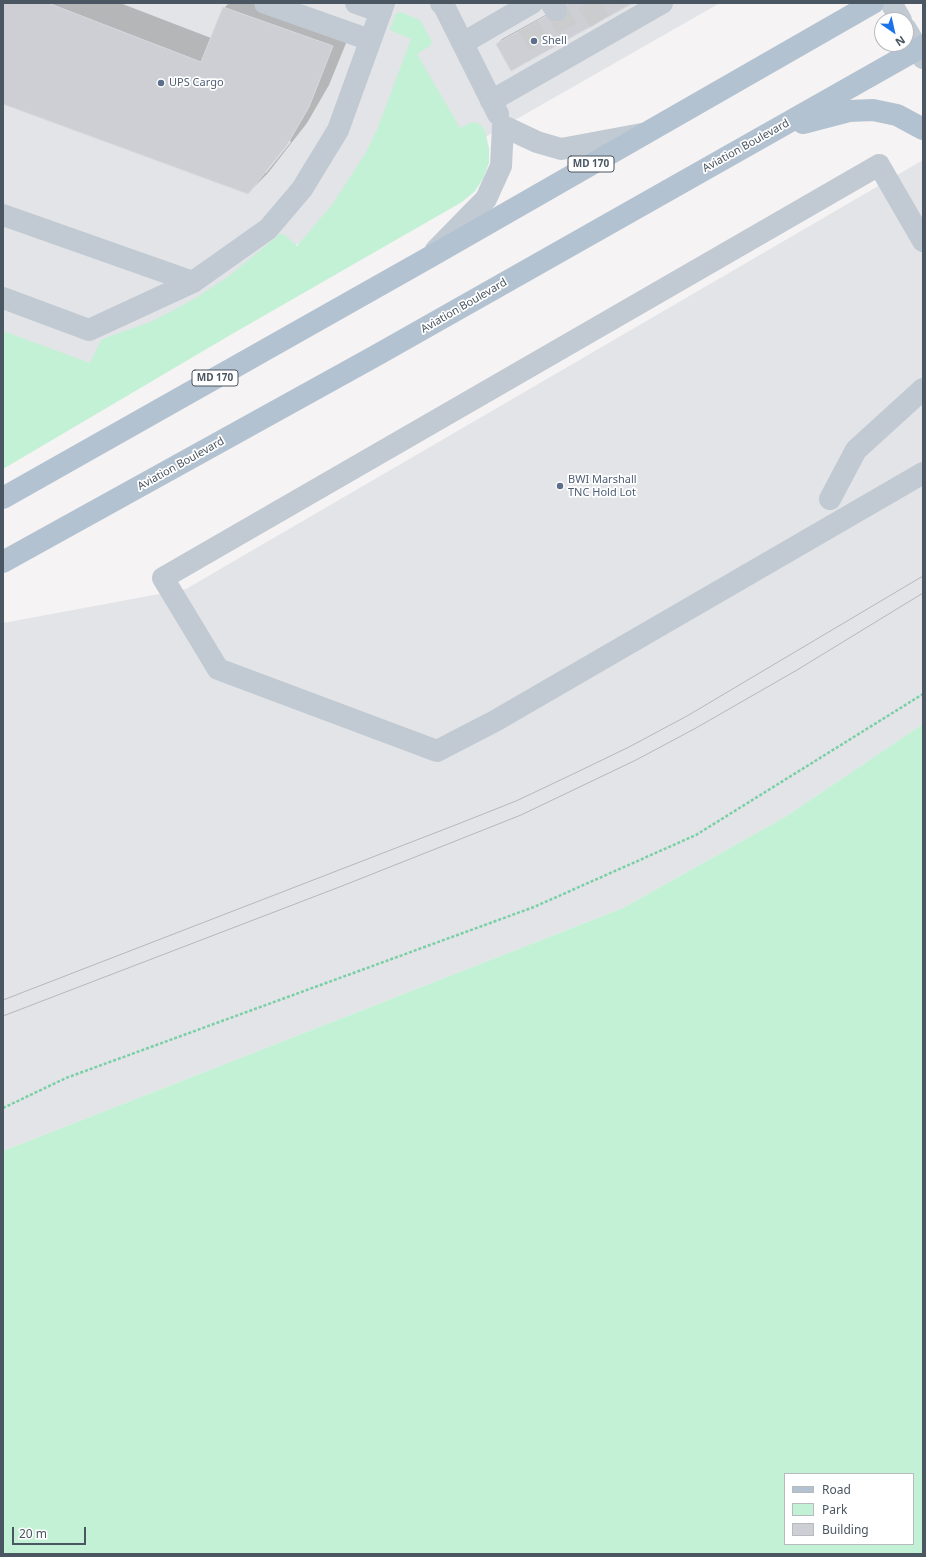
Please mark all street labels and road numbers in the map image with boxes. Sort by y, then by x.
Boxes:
street label: Aviation Boulevard [700,117,792,175]
road number: MD 170 [568,156,614,172]
street label: Aviation Boulevard [419,276,509,336]
road number: MD 170 [192,370,238,386]
street label: Aviation Boulevard [135,435,227,493]

